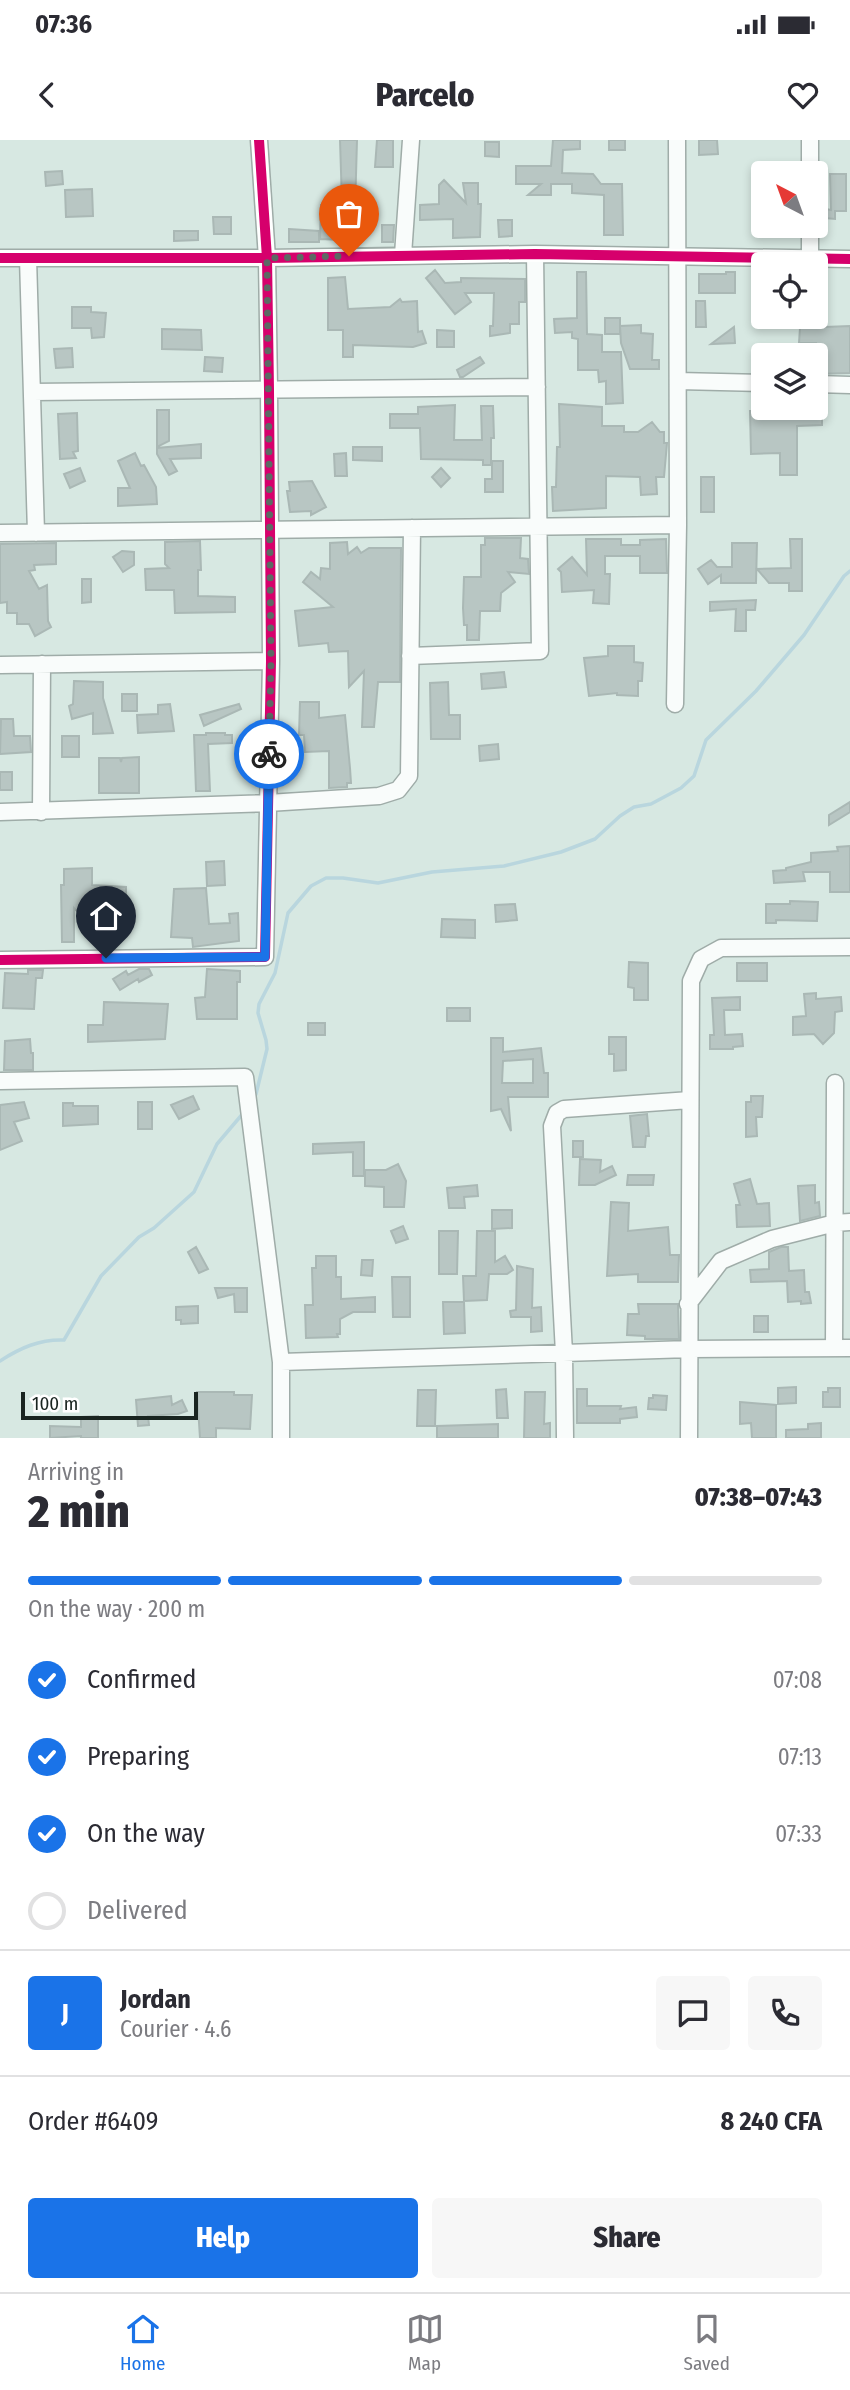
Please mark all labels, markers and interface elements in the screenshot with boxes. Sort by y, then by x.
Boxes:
text: 07:36 [35,9,92,40]
icon: back [28,76,66,114]
text: Parcelo [376,76,474,114]
icon: heart [784,76,822,114]
north arrow [751,161,828,238]
map controls [751,161,828,420]
pin [319,184,379,256]
icon: bag [330,195,368,233]
button: locate [751,252,828,329]
button: layers [751,343,828,420]
courier [234,719,304,789]
icon: bike [250,735,288,773]
pin [76,886,136,958]
icon: home [87,897,125,935]
scale bar [21,1389,198,1421]
text: 100 m [32,1392,78,1415]
text: Arriving in [28,1458,124,1486]
text: 07:38–07:43 [695,1482,822,1513]
text: 2 min [28,1484,130,1539]
text: On the way · 200 m [28,1595,205,1623]
icon: check [28,1661,66,1699]
text: Confirmed [87,1664,197,1695]
text: 07:08 [773,1666,822,1694]
icon: check [28,1738,66,1776]
text: Preparing [87,1741,189,1772]
text: 07:13 [778,1743,822,1771]
icon: check [28,1815,66,1853]
text: On the way [87,1818,205,1849]
text: 07:33 [775,1820,822,1848]
text: Delivered [87,1895,188,1926]
button: chat [656,1976,730,2050]
button: phone [748,1976,822,2050]
text: Jordan [120,1984,191,2015]
text: J [61,1998,69,2029]
text: Courier · 4.6 [120,2015,231,2043]
text: Order #6409 [28,2106,158,2137]
text: 8 240 CFA [720,2106,822,2137]
button: Help [28,2198,418,2278]
button: Share [432,2198,822,2278]
tab: Home [120,2310,166,2375]
tab: Map [406,2310,444,2375]
tab: Saved [684,2310,730,2375]

